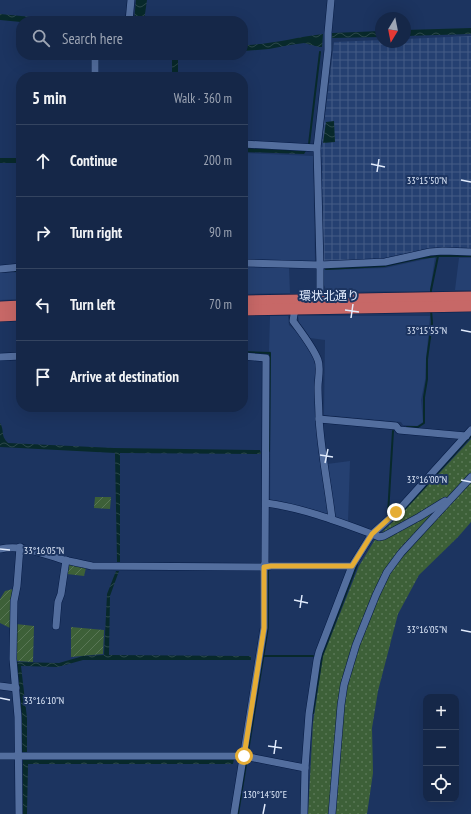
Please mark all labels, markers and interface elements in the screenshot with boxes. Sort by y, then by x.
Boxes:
north arrow [375,12,411,48]
search box [16,16,248,60]
icon: search [30,27,52,49]
text: Search here [62,29,123,48]
text: 5 min [32,87,66,109]
text: Walk · 360 m [174,90,232,107]
icon: ahead [32,150,54,172]
text: Continue [70,151,117,170]
text: 200 m [203,152,232,169]
text: 33°15'50"N [407,174,447,187]
icon: right [32,222,54,244]
text: Turn right [70,223,122,242]
text: 90 m [209,224,232,241]
street label: 環状北通り [299,288,359,303]
icon: left [32,294,54,316]
text: Turn left [70,295,115,314]
text: 70 m [209,296,232,313]
text: 33°15'55"N [407,324,447,337]
icon: arrive [32,366,54,388]
text: Arrive at destination [70,367,179,386]
text: 33°16'00"N [407,473,447,486]
route end [387,503,405,521]
text: 33°16'05"N [24,544,64,557]
text: 33°16'05"N [407,623,447,636]
text: 33°16'10"N [24,694,64,707]
map controls [423,694,459,802]
button: + [423,694,459,730]
button: − [423,730,459,766]
route start [235,747,253,765]
button: locate [423,766,459,802]
text: 130°14'50"E [243,788,287,801]

